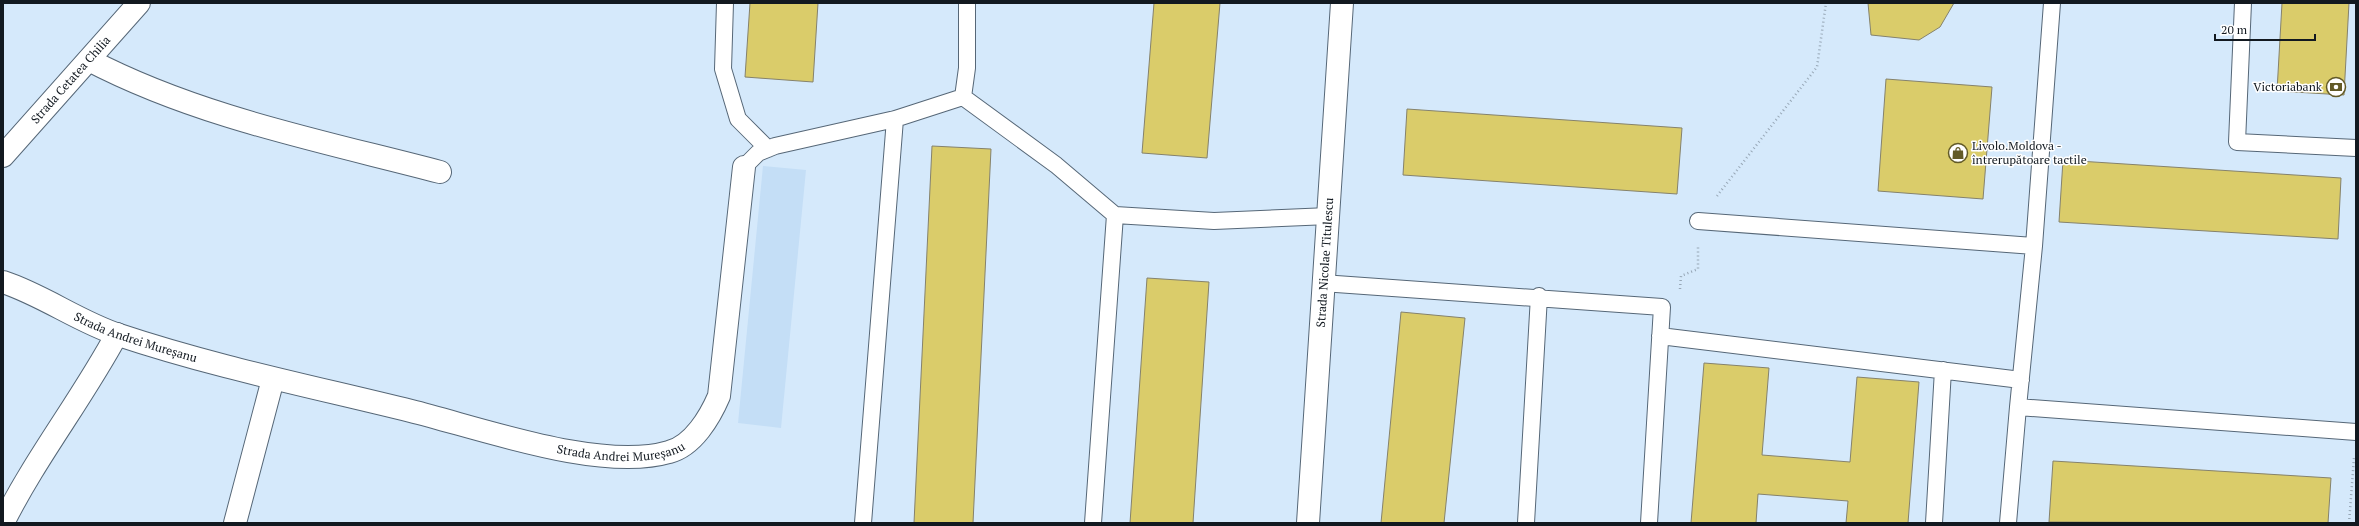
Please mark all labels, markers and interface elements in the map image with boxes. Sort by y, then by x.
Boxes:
scale bar [2215,16,2315,42]
text: 20 m [2221,22,2248,37]
street label: Strada Cetatea Chilia [27,32,113,126]
bank icon: Victoriabank [2325,76,2347,98]
place label: Victoriabank [2253,79,2323,94]
place label: Livolo.Moldova - întrerupătoare tactile [1972,138,2087,167]
shop icon: Livolo.Moldova - întrerupătoare tactile [1947,142,1969,164]
street label: Strada Nicolae Titulescu [1313,197,1336,328]
street label: Strada Andrei Mureșanu [72,309,199,365]
street label: Strada Andrei Mureșanu [556,438,687,464]

